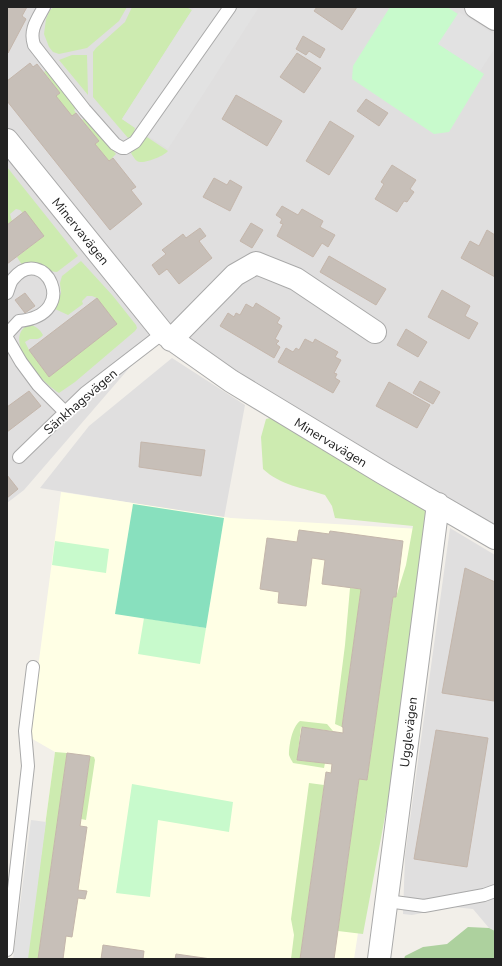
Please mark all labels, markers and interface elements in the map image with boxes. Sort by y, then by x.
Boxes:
street label: Minervavägen [47,194,113,269]
street label: Sänkhagsvägen [40,365,121,439]
street label: Minervavägen [291,414,370,472]
street label: Ugglevägen [396,696,422,768]

